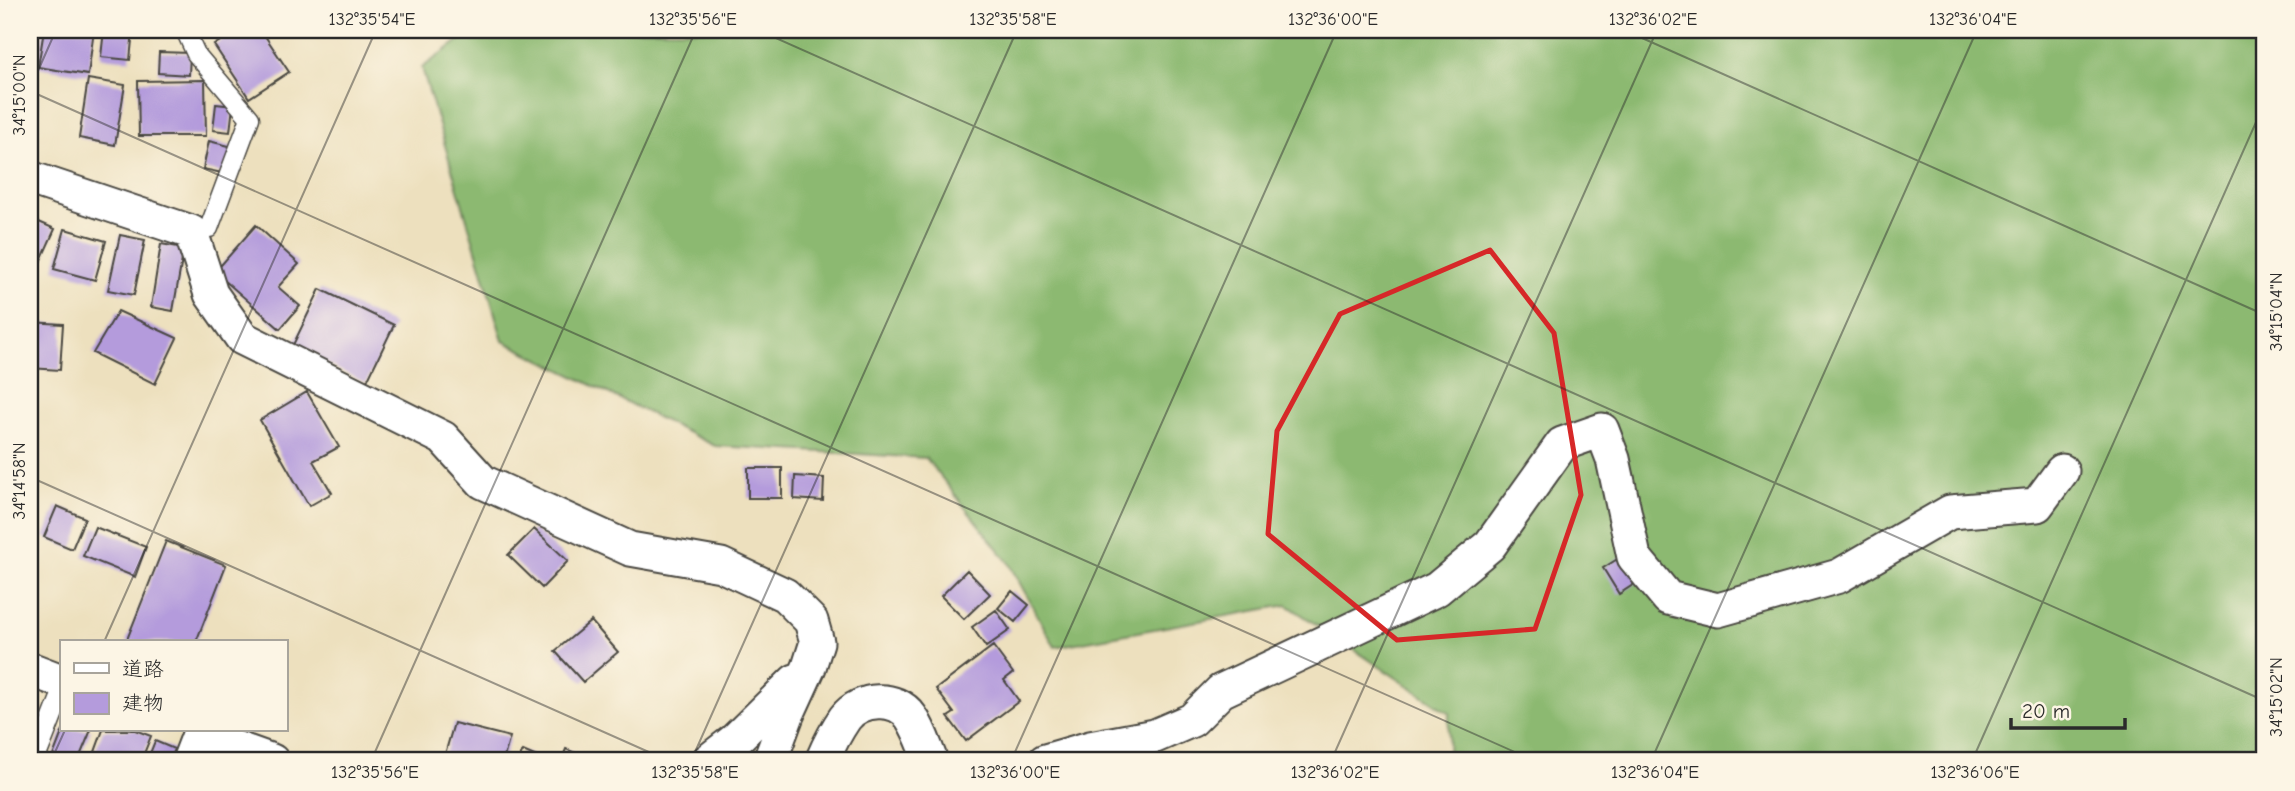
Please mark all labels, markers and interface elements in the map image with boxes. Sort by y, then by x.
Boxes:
text: 132°35'54"E [329,9,416,30]
text: 132°35'56"E [649,9,737,30]
text: 132°35'58"E [969,9,1057,30]
text: 132°36'00"E [1288,9,1378,30]
text: 132°36'02"E [1609,9,1697,30]
text: 132°36'04"E [1929,9,2017,30]
text: 34°15'00"N [9,54,30,136]
text: 34°15'04"N [2266,272,2287,352]
text: 34°14'58"N [9,442,30,520]
legend [60,640,287,732]
text: 道路 [122,657,164,681]
text: 34°15'02"N [2266,657,2287,737]
scale bar [2011,686,2125,730]
text: 建物 [122,691,164,715]
text: 20 m [2022,699,2070,723]
text: 132°35'56"E [331,762,419,783]
text: 132°35'58"E [651,762,739,783]
text: 132°36'00"E [970,762,1060,783]
text: 132°36'02"E [1291,762,1379,783]
text: 132°36'04"E [1611,762,1699,783]
text: 132°36'06"E [1930,762,2020,783]

